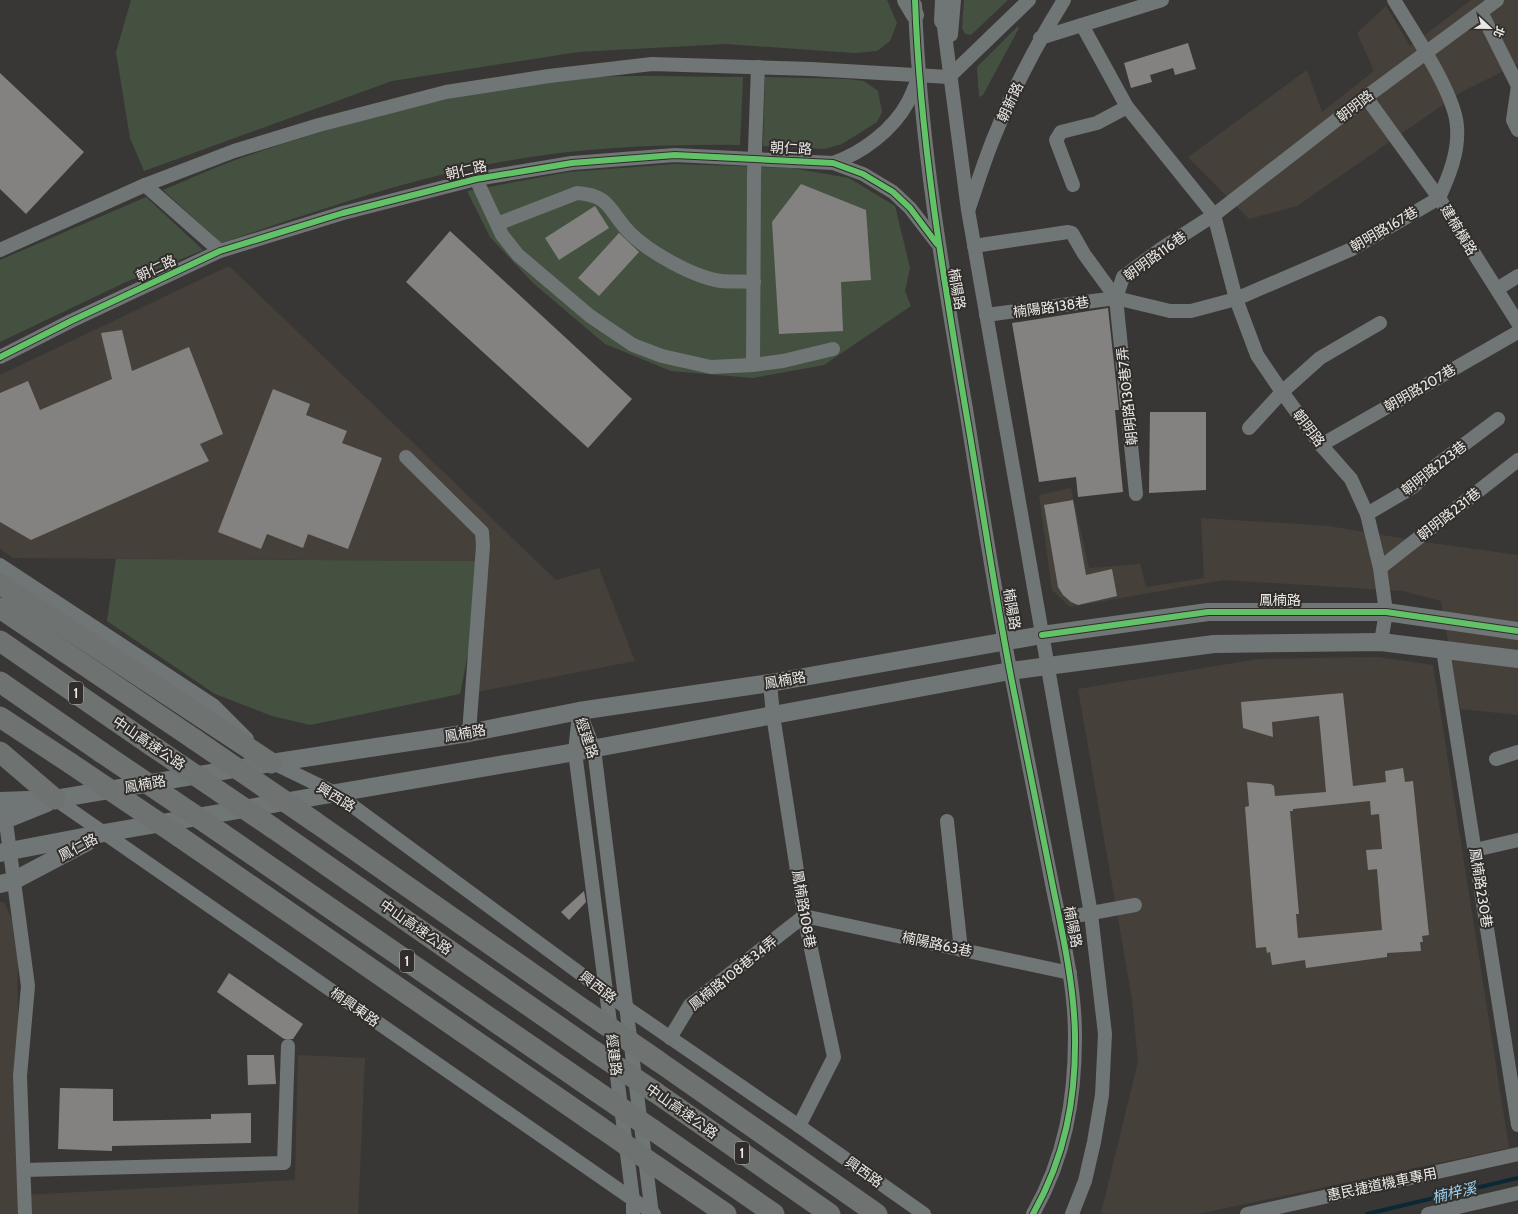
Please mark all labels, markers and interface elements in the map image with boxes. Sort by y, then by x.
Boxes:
north arrow [1470,8,1510,48]
text: 北 [1491,24,1508,39]
street label: 朝新路 [993,79,1027,125]
street label: 朝明路 [1333,86,1377,126]
street label: 朝仁路 [770,138,812,158]
street label: 朝仁路 [444,157,488,183]
street label: 建楠橫路 [1437,201,1481,259]
street label: 朝明路167巷 [1347,202,1421,256]
street label: 朝明路116巷 [1120,227,1190,285]
street label: 朝仁路 [133,251,179,285]
street label: 楠陽路 [944,267,970,311]
street label: 楠陽路138巷 [1012,293,1090,321]
street label: 朝明路130巷7弄 [1113,346,1141,446]
street label: 朝明路207巷 [1381,360,1459,416]
street label: 朝明路 [1289,406,1329,450]
street label: 朝明路223巷 [1398,437,1470,499]
street label: 朝明路231巷 [1414,484,1484,544]
street label: 楠陽路 [999,587,1025,631]
street label: 鳳楠路 [1259,591,1301,609]
street label: 鳳楠路 [763,667,807,693]
road number: 1 [69,682,83,704]
street label: 中山高速公路 [109,712,189,774]
street label: 經建路 [572,715,602,761]
street label: 鳳楠路 [443,720,487,746]
street label: 鳳楠路 [123,771,167,797]
street label: 興西路 [313,778,359,816]
street label: 鳳仁路 [55,829,101,865]
street label: 鳳楠路230巷 [1466,847,1496,929]
street label: 鳳楠路108巷 [788,869,820,949]
street label: 中山高速公路 [376,896,456,958]
street label: 楠陽路 [1060,905,1086,949]
street label: 楠陽路63巷 [900,928,974,960]
street label: 鳳楠路108巷34弄 [685,932,781,1014]
road number: 1 [400,950,414,972]
street label: 興西路 [576,967,620,1007]
street label: 楠興東路 [327,984,383,1030]
street label: 經建路 [603,1033,625,1077]
street label: 中山高速公路 [642,1080,722,1142]
road number: 1 [735,1142,749,1164]
street label: 興西路 [842,1153,886,1191]
street label: 惠民捷道機車專用 [1325,1164,1439,1204]
water label: 楠梓溪 [1430,1179,1480,1207]

